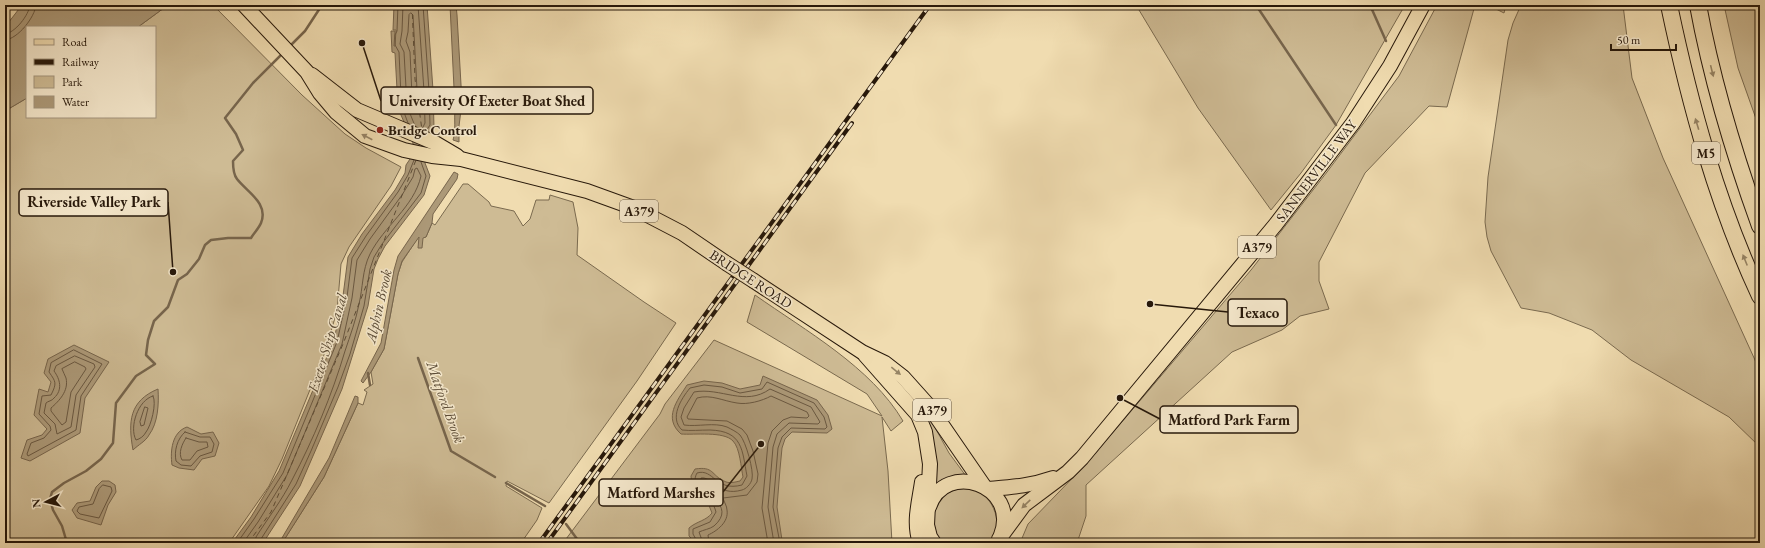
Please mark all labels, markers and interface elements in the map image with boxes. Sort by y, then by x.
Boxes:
legend [26,26,156,118]
scale bar [1611,26,1676,52]
text: 50 m [1617,32,1641,48]
text: Road [62,34,88,50]
text: Railway [62,54,100,70]
one-way arrow [1709,65,1715,77]
text: Park [62,74,83,90]
callout: University Of Exeter Boat Shed [381,87,593,114]
text: University Of Exeter Boat Shed [389,91,586,110]
text: Water [62,94,89,110]
street label: SANNERVILLE WAY [1272,116,1361,226]
one-way arrow [1694,118,1700,130]
place label: Bridge Control [388,121,477,139]
marker: Bridge Control [375,125,385,135]
one-way arrow [361,134,373,140]
road number: M5 [1692,142,1720,164]
callout: Riverside Valley Park [19,189,168,216]
text: Riverside Valley Park [27,192,162,211]
road number: A379 [620,200,658,222]
road number: A379 [1238,236,1276,258]
street label: BRIDGE ROAD [706,246,796,313]
one-way arrow [1741,254,1747,266]
water label: Alphin Brook [360,267,396,346]
water label: Exeter Ship Canal [303,291,351,396]
callout: Texaco [1228,299,1287,326]
text: Texaco [1237,303,1280,322]
water label: Matford Brook [422,358,470,446]
one-way arrow [890,367,901,376]
road number: A379 [913,399,951,421]
callout: Matford Park Farm [1160,406,1298,433]
text: Matford Park Farm [1168,410,1290,429]
callout: Matford Marshes [599,479,723,506]
north arrow [26,482,66,522]
text: Matford Marshes [607,483,715,502]
text: N [29,498,44,508]
one-way arrow [1021,499,1031,509]

